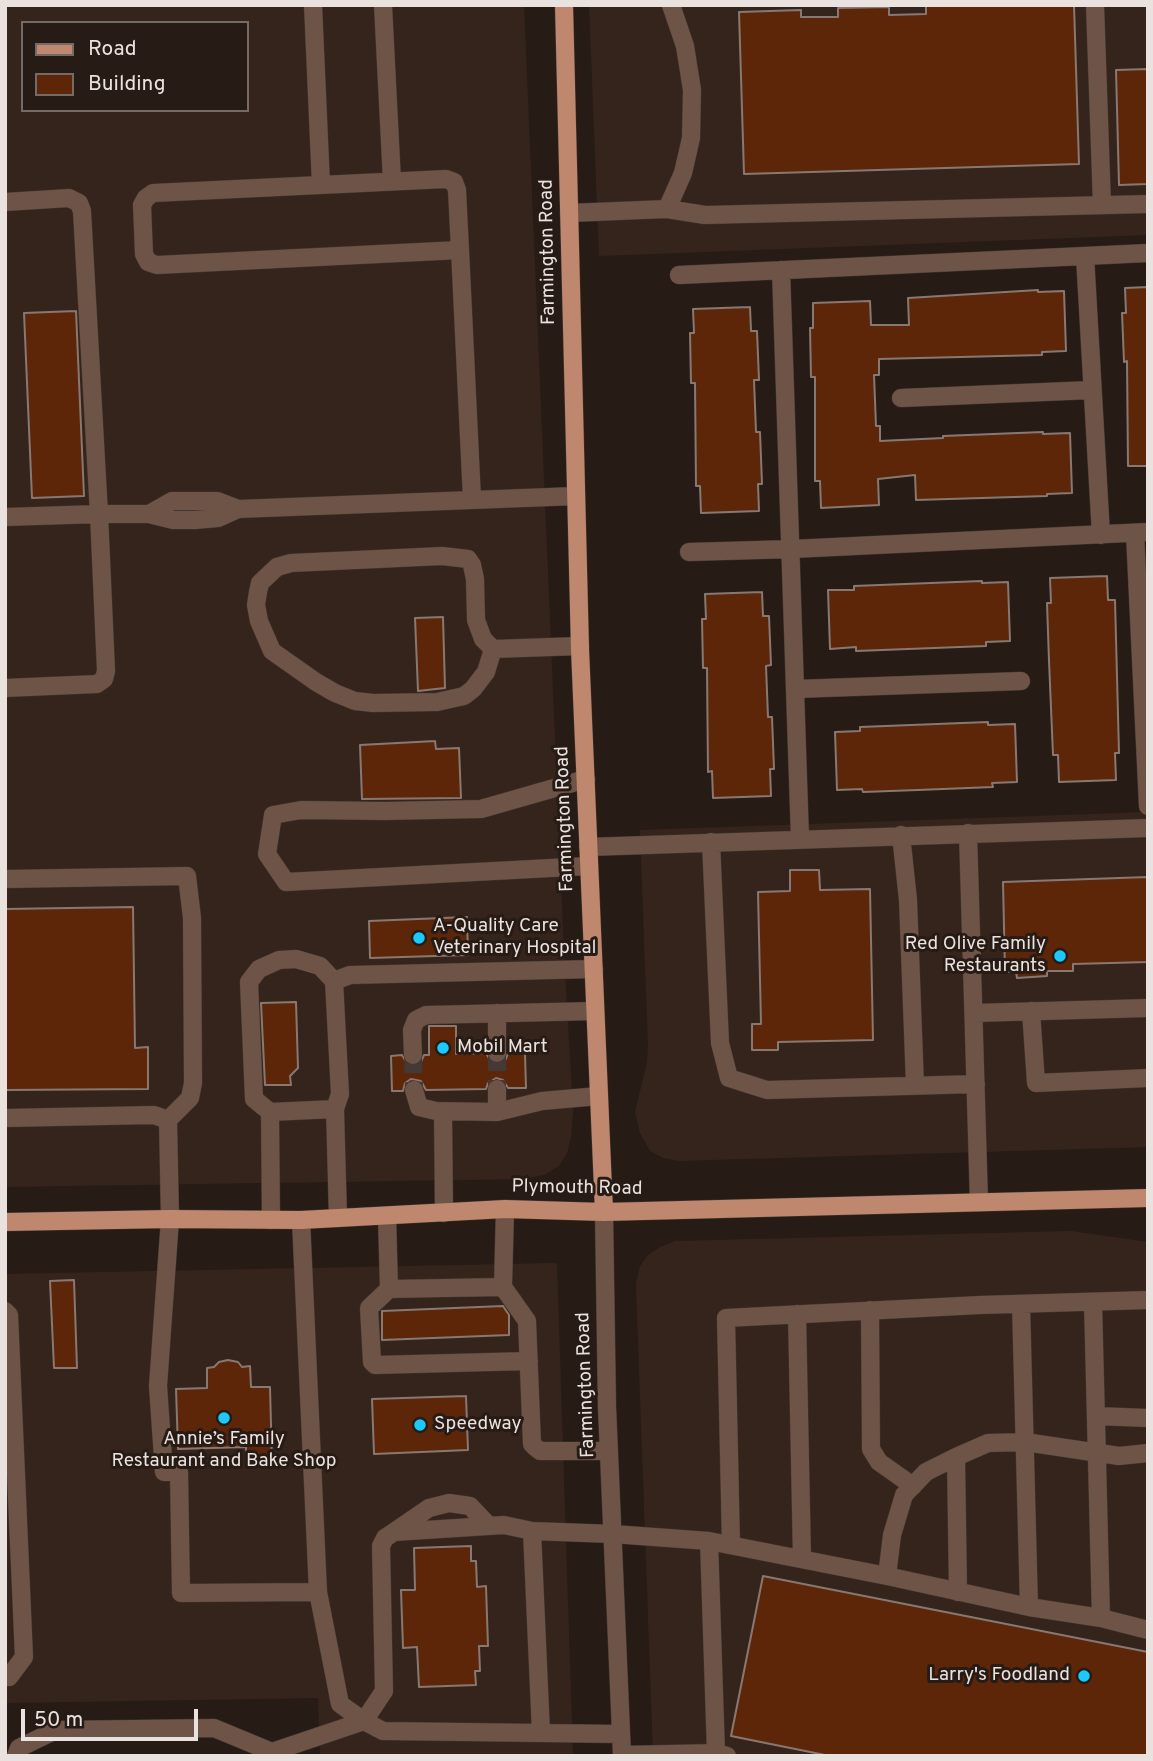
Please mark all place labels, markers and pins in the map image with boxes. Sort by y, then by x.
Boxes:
place label: A-Quality Care Veterinary Hospital [433,916,596,960]
marker: A-Quality Care Veterinary Hospital [411,930,427,946]
place label: Red Olive Family Restaurants [905,934,1046,978]
marker: Red Olive Family Restaurants [1052,948,1068,964]
place label: Mobil Mart [457,1037,548,1059]
marker: Mobil Mart [435,1040,451,1056]
marker: Annie’s Family Restaurant and Bake Shop [216,1410,232,1426]
place label: Speedway [434,1414,522,1436]
marker: Speedway [412,1417,428,1433]
place label: Annie’s Family Restaurant and Bake Shop [112,1429,336,1473]
place label: Larry's Foodland [928,1665,1070,1687]
marker: Larry's Foodland [1076,1668,1092,1684]

